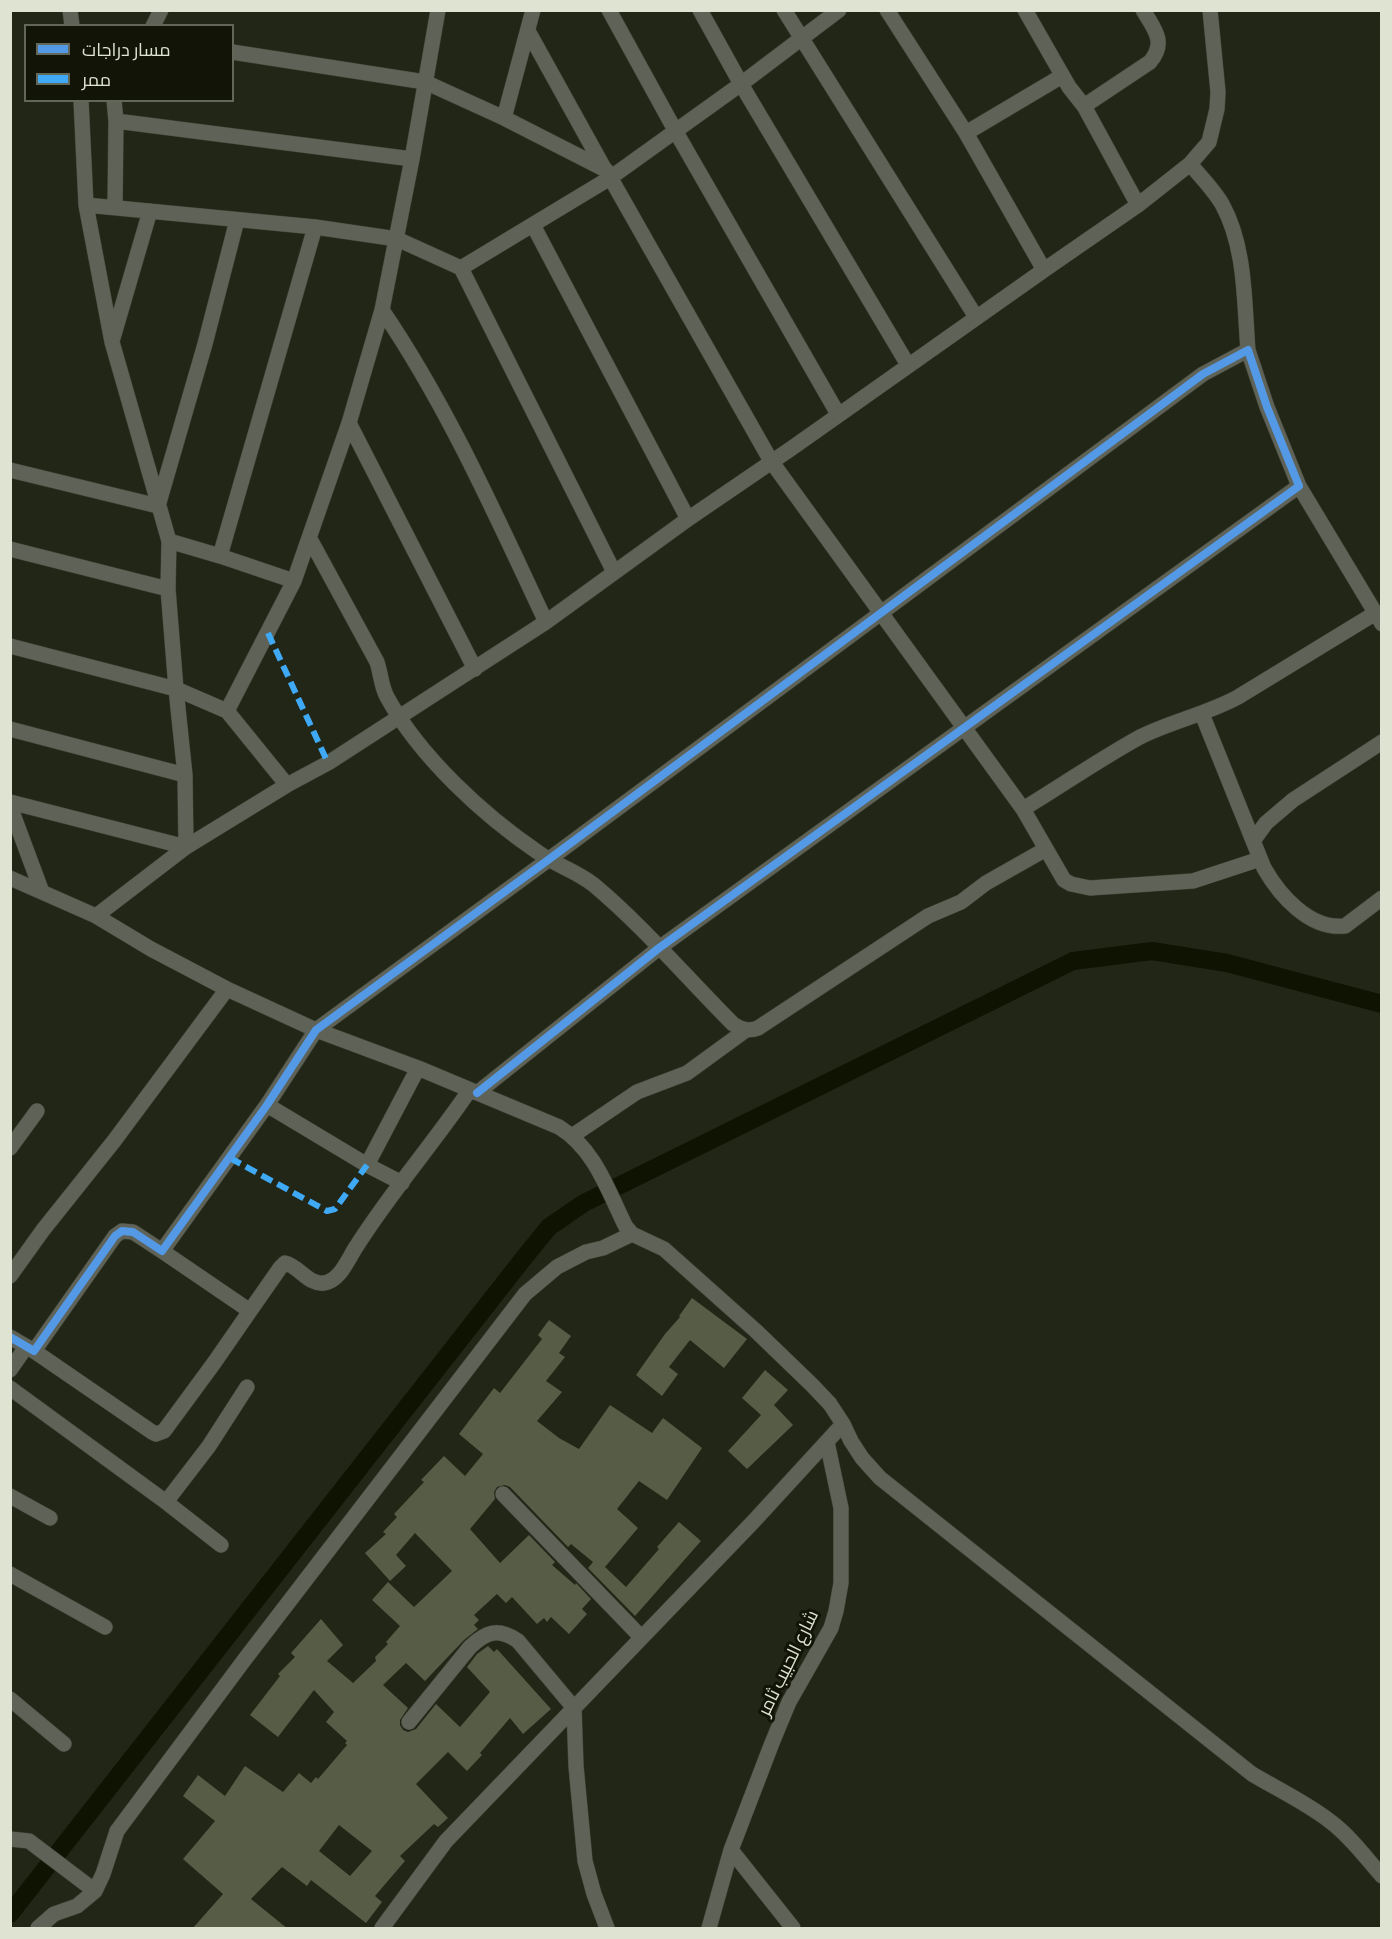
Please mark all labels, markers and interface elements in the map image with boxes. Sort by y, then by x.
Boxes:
legend [24,24,234,102]
text: مسار دراجات [82,38,170,60]
text: ممر [82,68,111,90]
street label: شارع الحبيب ثامر [753,1607,823,1719]

